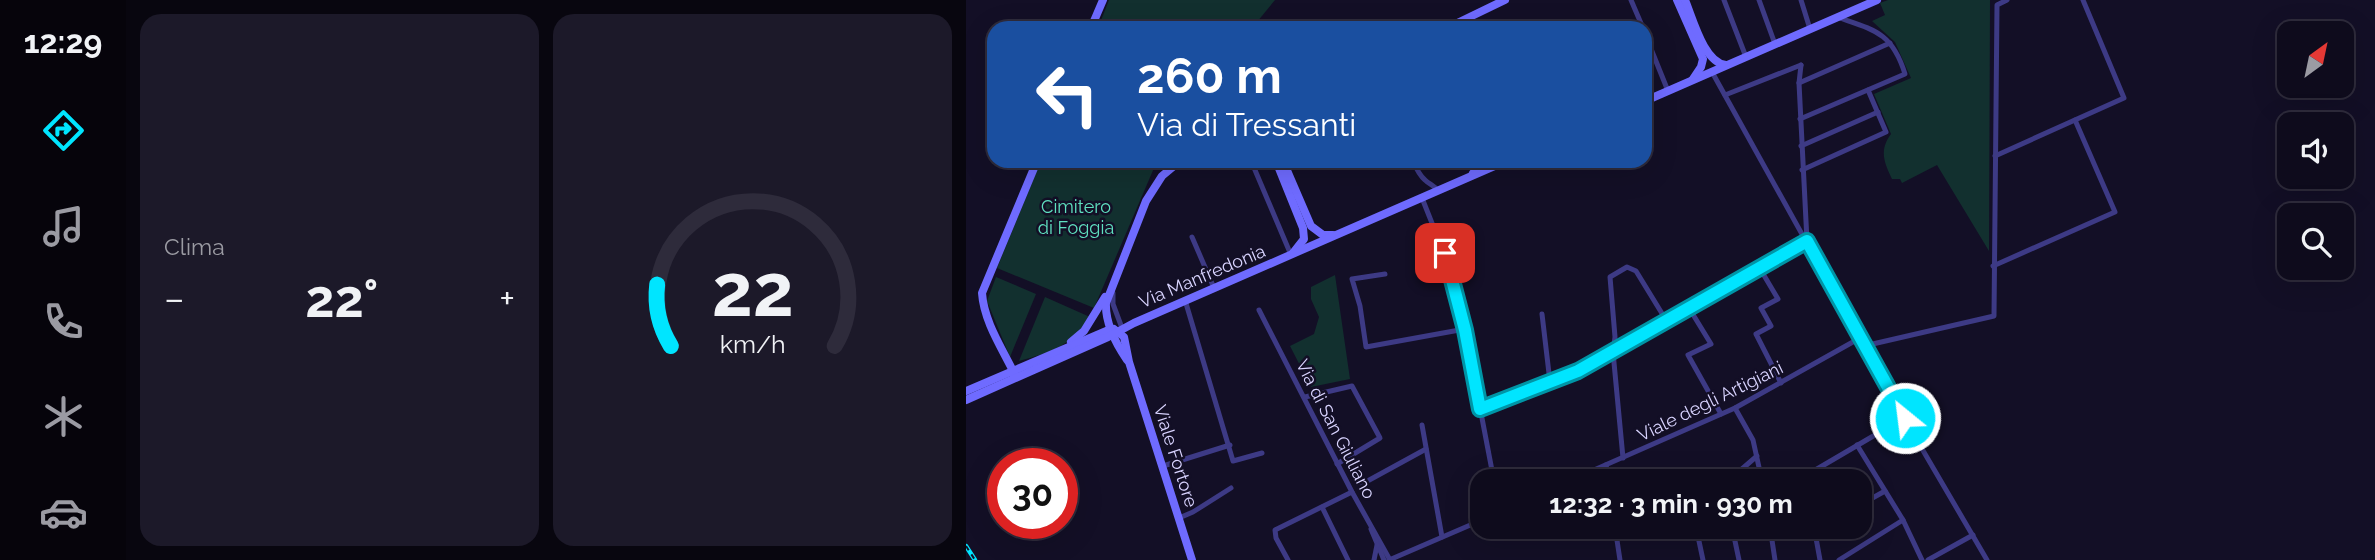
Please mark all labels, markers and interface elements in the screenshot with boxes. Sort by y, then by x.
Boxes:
north arrow [2277,21,2354,98]
map controls [2277,21,2354,280]
text: 12:29 [24,23,102,60]
text: 260 m [1137,47,1282,104]
icon: left [1022,49,1113,140]
icon: directions [39,106,88,155]
text: Via di Tressanti [1137,106,1356,143]
button: sound [2277,112,2354,189]
park label: Cimitero di Foggia [1038,196,1114,238]
icon: music [39,202,88,251]
button: search [2277,203,2354,280]
pin [1415,223,1475,283]
text: Clima [164,233,225,260]
icon: arrive [1426,234,1464,272]
street label: Via Manfredonia [1136,240,1268,312]
text: 22 [711,248,794,333]
text: 22° [305,268,378,329]
text: − [164,276,184,321]
text: + [499,276,515,321]
icon: phone [39,297,88,346]
text: km/h [720,329,785,359]
street label: Via di San Giuliano [1292,356,1380,502]
street label: Viale degli Artigiani [1634,357,1786,445]
position arrow [1868,381,1942,455]
icon: climate [39,392,88,441]
street label: Viale Fortore [1150,402,1203,510]
speed limit sign: 30 [987,448,1078,539]
icon: car [39,488,88,537]
text: 12:32 · 3 min · 930 m [1549,489,1793,519]

